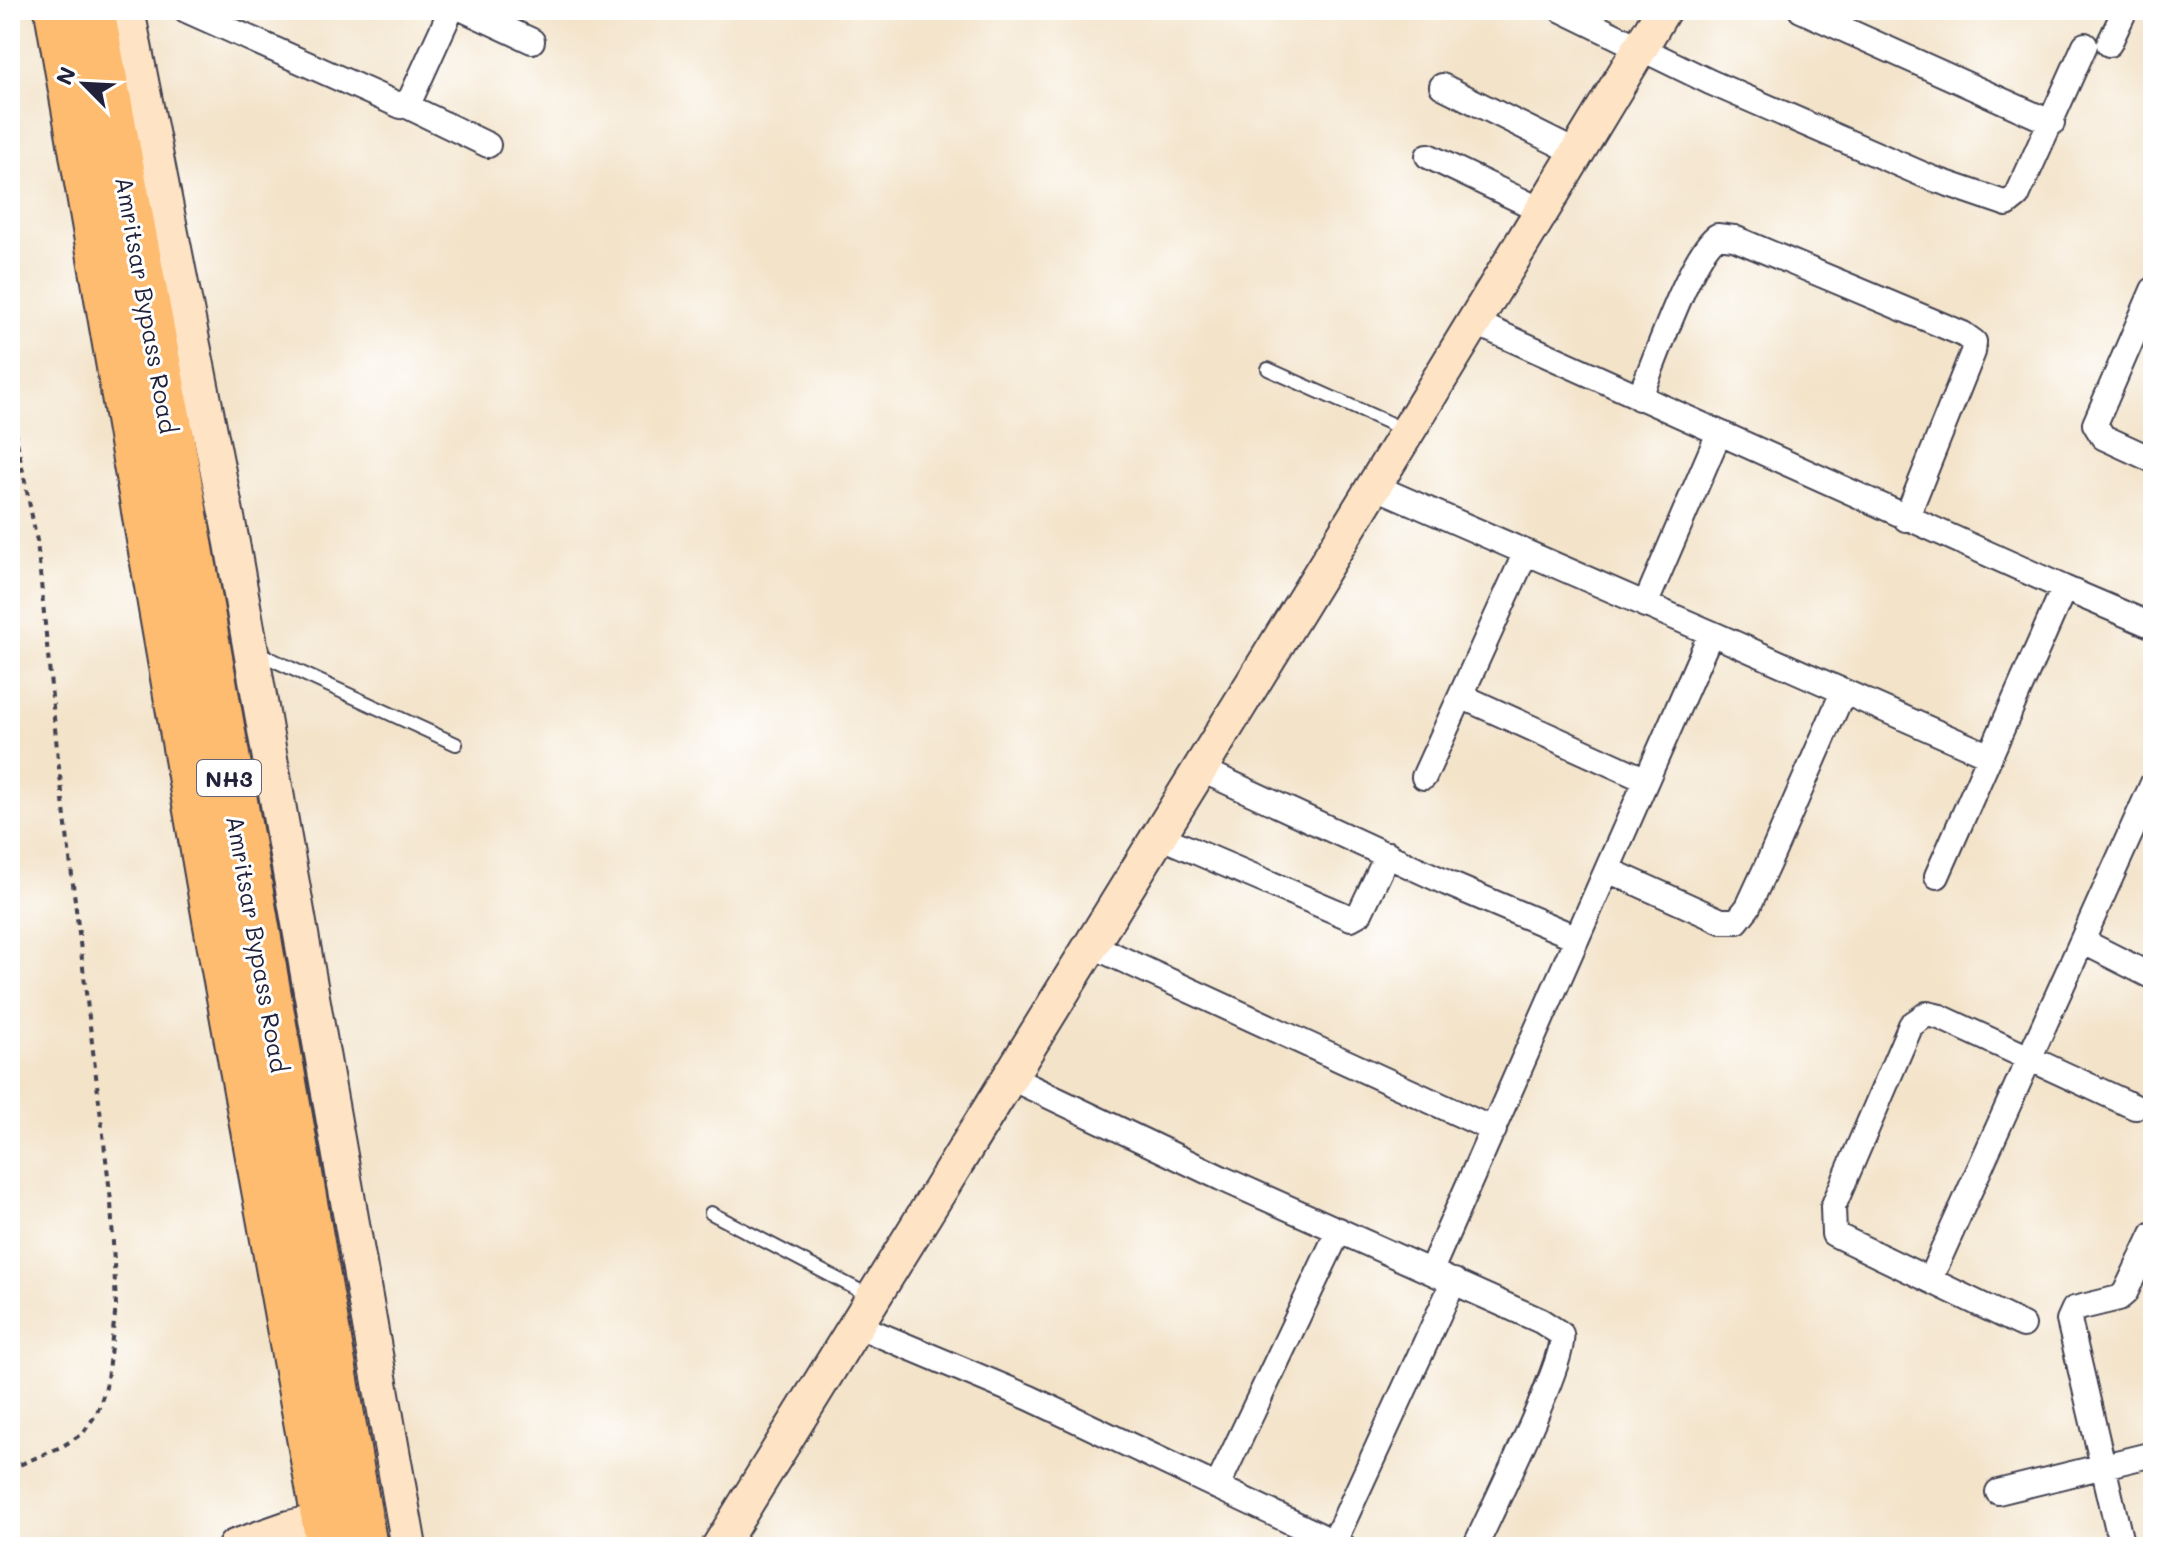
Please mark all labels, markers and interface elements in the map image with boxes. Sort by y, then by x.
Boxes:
north arrow [44,44,124,124]
text: N [49,62,82,89]
street label: Amritsar Bypass Road [109,174,185,436]
road number: NH3 [197,760,261,796]
street label: Amritsar Bypass Road [220,813,296,1075]

